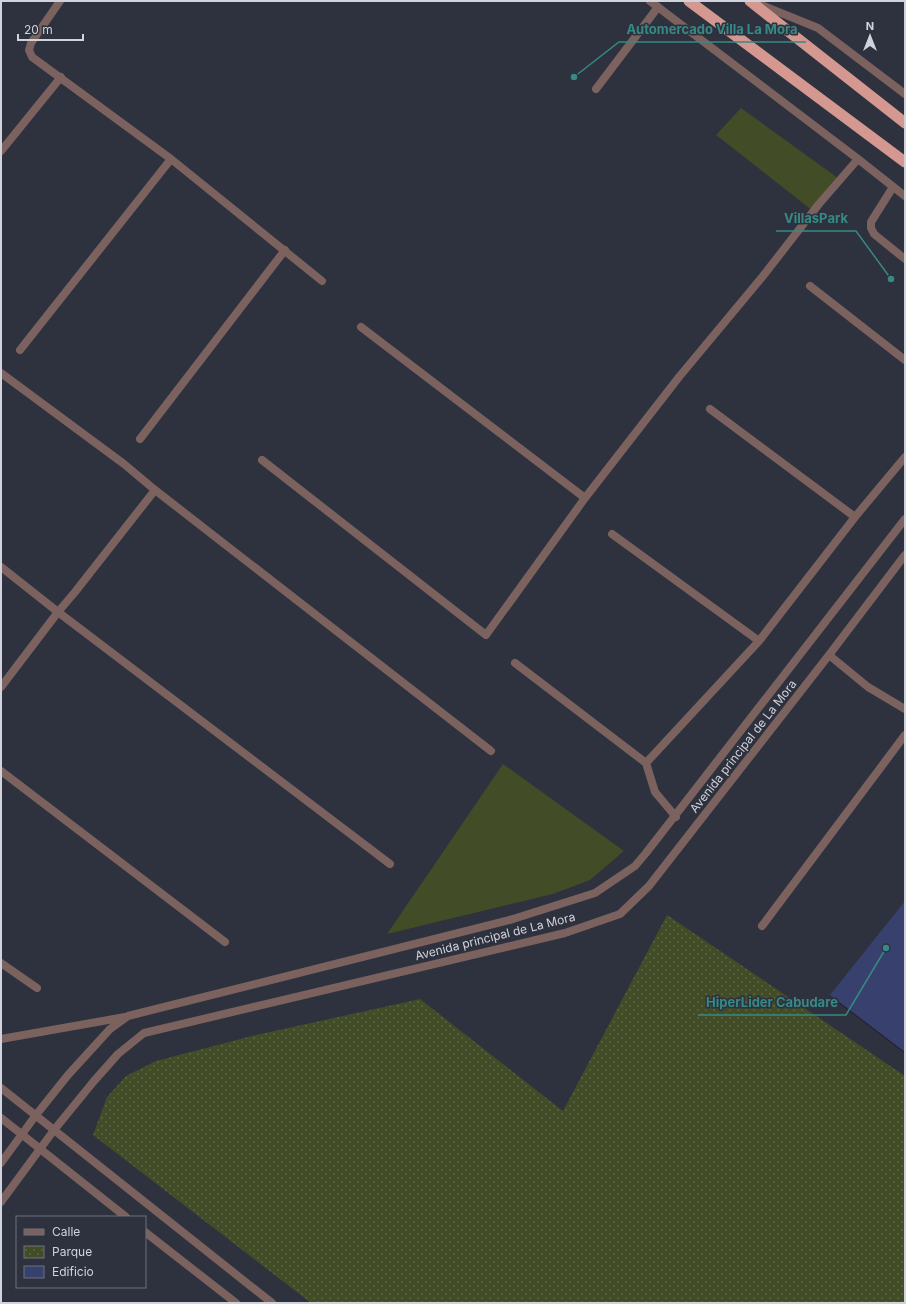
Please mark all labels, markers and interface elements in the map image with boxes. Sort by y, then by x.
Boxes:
scale bar [18,16,83,42]
north arrow [850,16,890,56]
callout: Automercado Villa La Mora [619,17,806,42]
text: N [866,19,874,33]
text: Automercado Villa La Mora [626,21,798,37]
text: 20 m [24,22,53,37]
callout: VillasPark [776,206,856,231]
text: VillasPark [784,210,848,226]
street label: Avenida principal de La Mora [686,677,800,815]
street label: Avenida principal de La Mora [413,909,577,963]
callout: HiperLider Cabudare [698,990,846,1015]
text: HiperLider Cabudare [706,994,838,1010]
legend [16,1216,146,1288]
text: Calle [52,1224,80,1239]
text: Parque [52,1244,92,1259]
text: Edificio [52,1264,94,1279]

